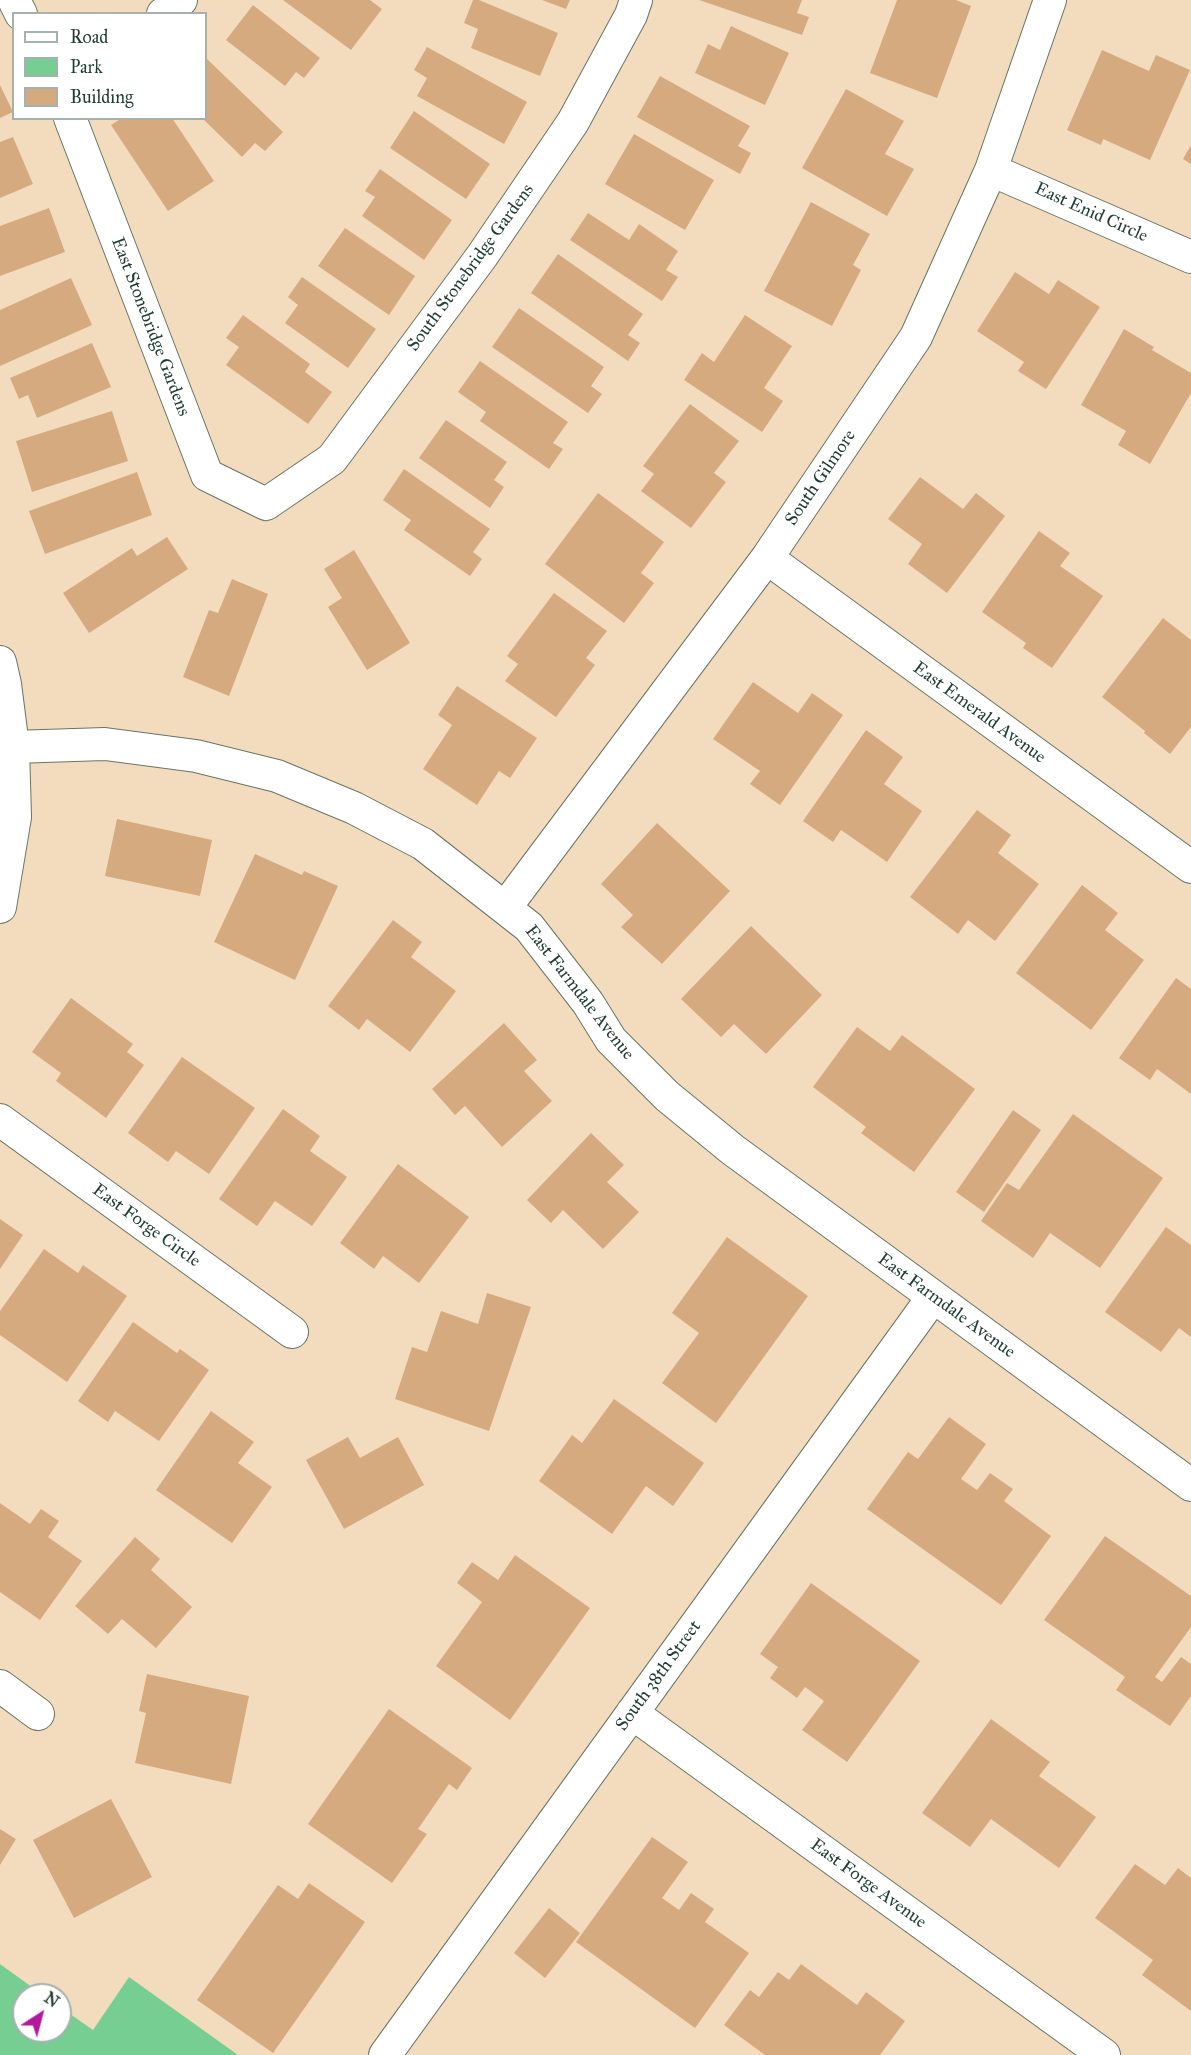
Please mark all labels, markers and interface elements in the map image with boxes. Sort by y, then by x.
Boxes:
legend [12,12,207,120]
text: Road [70,26,108,48]
text: Park [70,56,103,78]
text: Building [70,86,133,108]
street label: East Enid Circle [1031,178,1151,248]
street label: South Stonebridge Gardens [403,180,539,356]
street label: East Stonebridge Gardens [106,235,194,419]
street label: South Gilmore [781,426,861,530]
street label: East Emerald Avenue [908,658,1050,768]
street label: East Farmdale Avenue [520,921,638,1065]
street label: East Forge Circle [88,1180,204,1272]
street label: East Farmdale Avenue [873,1249,1019,1363]
street label: South 38th Street [612,1617,706,1735]
street label: East Forge Avenue [806,1835,930,1933]
north arrow [12,1983,72,2043]
text: N [41,1988,63,2011]

